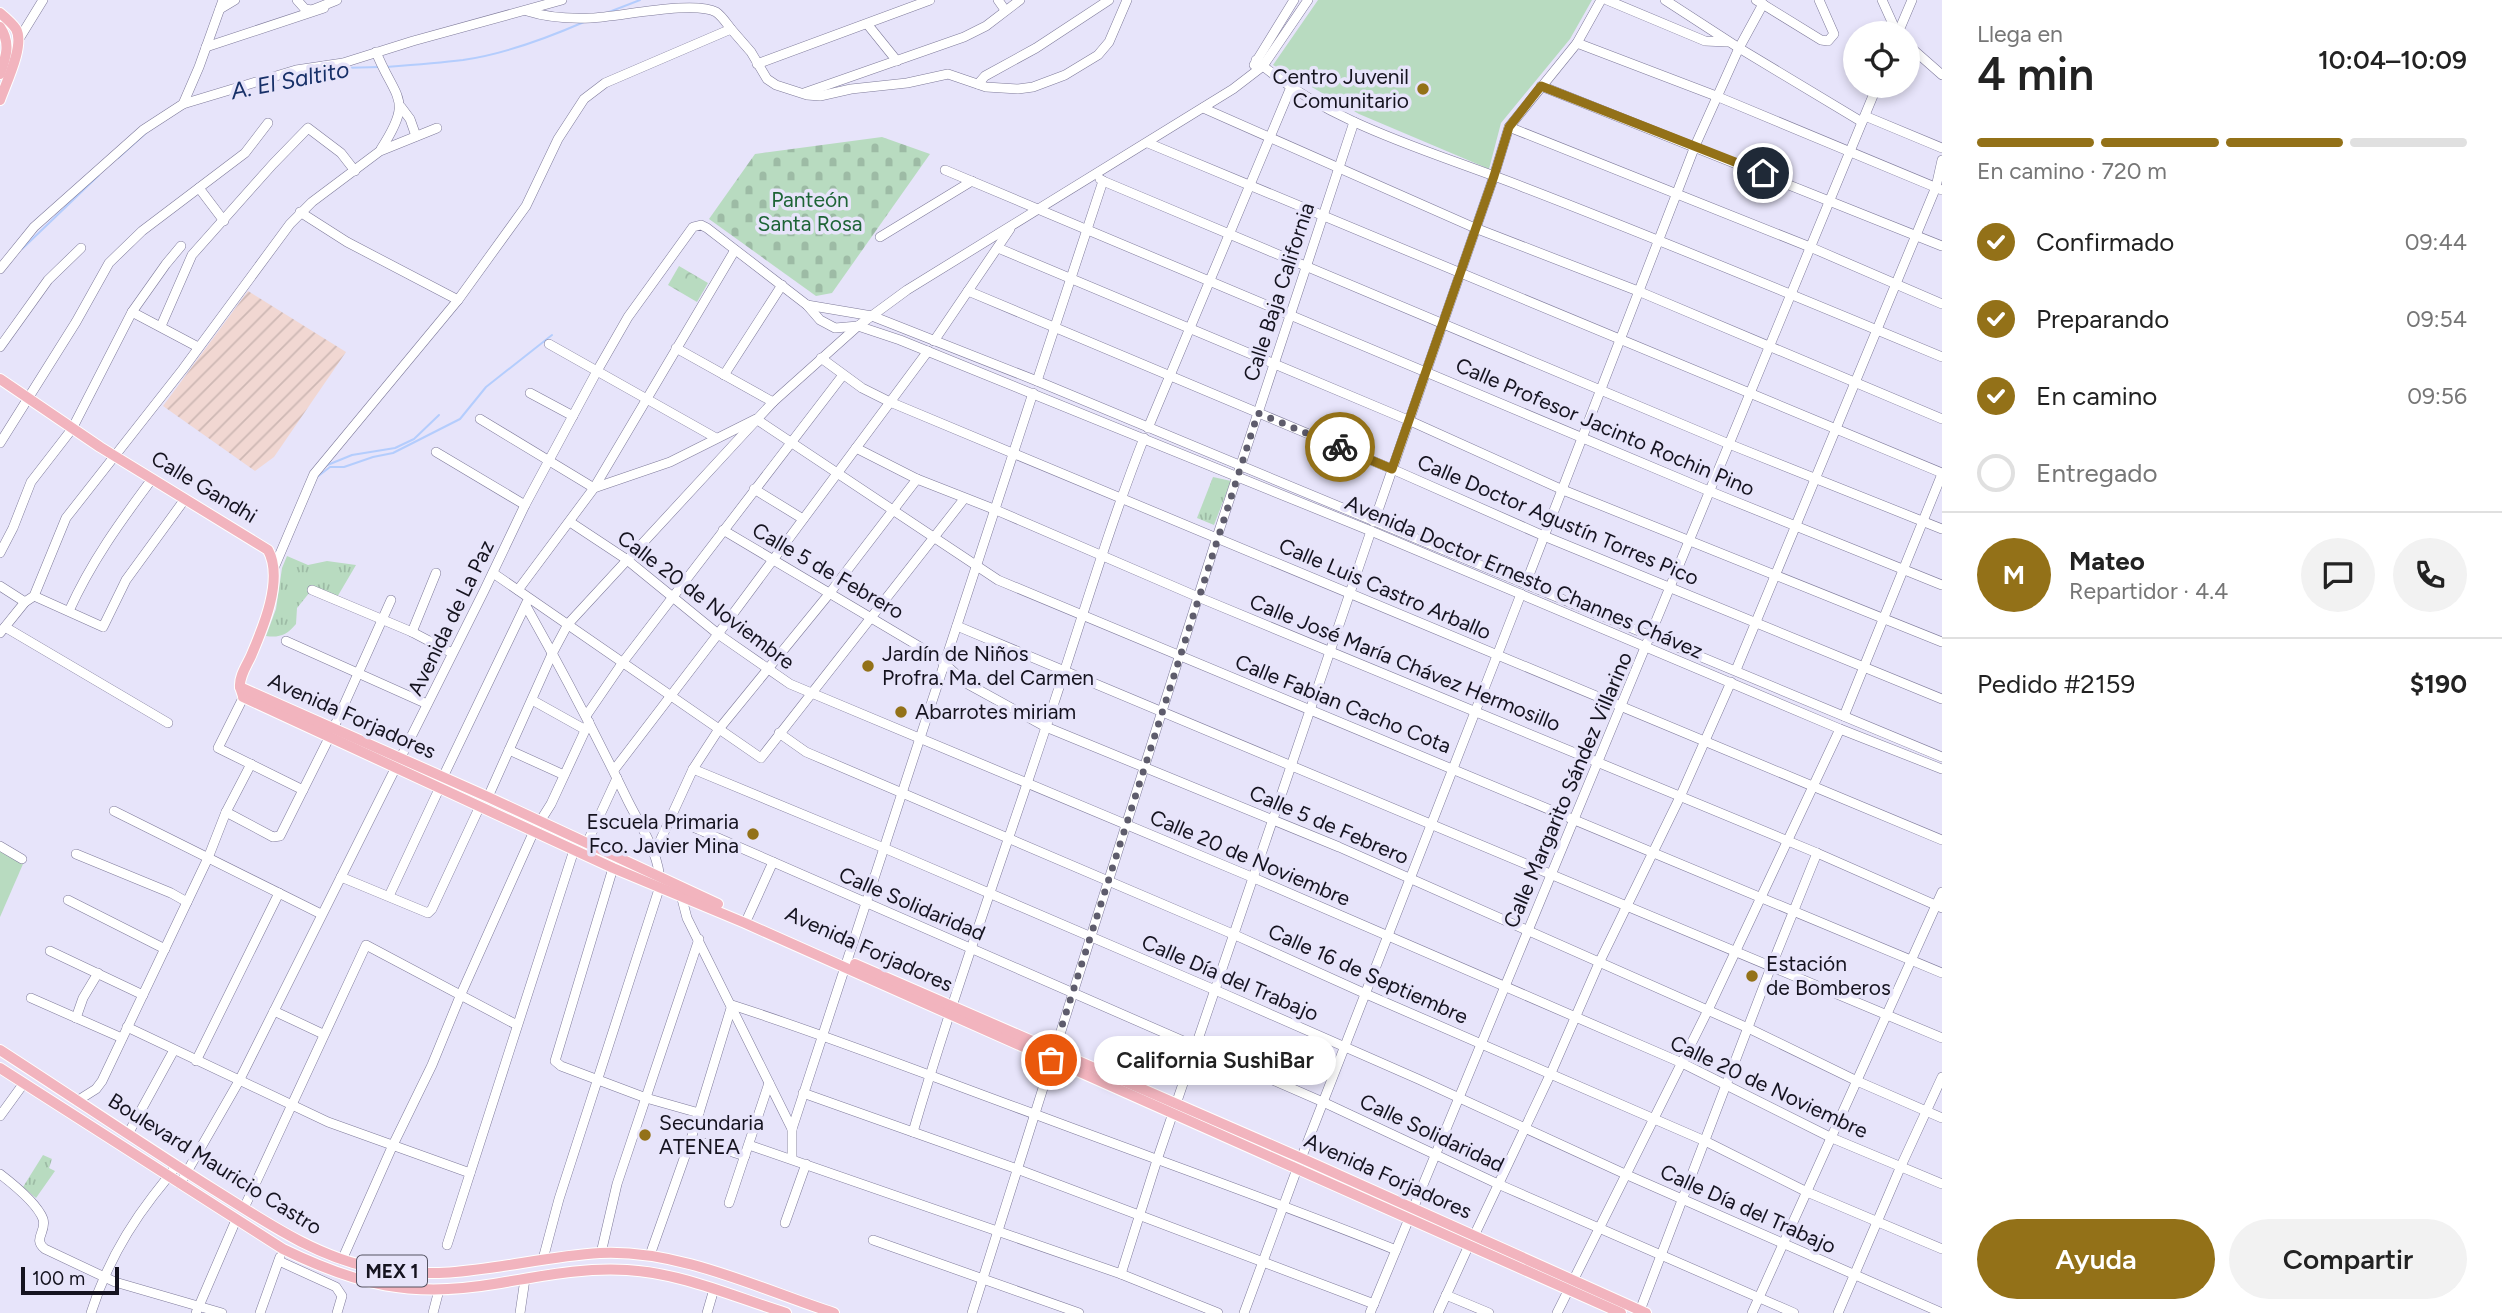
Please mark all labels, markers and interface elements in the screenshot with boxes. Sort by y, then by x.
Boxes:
text: Llega en [1977,20,2063,48]
map controls [1843,21,1920,98]
button: locate [1843,21,1920,98]
text: 10:04–10:09 [2318,44,2467,76]
text: 4 min [1977,46,2094,102]
water label: A. El Saltito [228,55,351,105]
place label: Centro Juvenil Comunitario [1272,64,1409,113]
marker: Centro Juvenil Comunitario [1415,81,1431,97]
pin [1733,143,1793,203]
icon: home [1744,154,1782,192]
text: En camino · 720 m [1977,157,2167,185]
park label: Panteón Santa Rosa [758,187,862,236]
street label: Calle Baja California [1238,199,1319,384]
icon: check [1977,223,2015,261]
text: Confirmado [2036,226,2174,258]
text: 09:44 [2405,228,2467,256]
icon: check [1977,300,2015,338]
text: Preparando [2036,303,2169,335]
text: 09:54 [2406,305,2467,333]
street label: Calle Profesor Jacinto Rochin Pino [1452,352,1758,501]
icon: check [1977,377,2015,415]
text: En camino [2036,380,2157,412]
text: 09:56 [2407,382,2467,410]
courier [1305,412,1375,482]
icon: bike [1321,428,1359,466]
street label: Calle Gandhi [147,445,262,528]
street label: Calle Doctor Agustín Torres Pico [1414,449,1703,590]
text: Entregado [2036,457,2158,489]
street label: Avenida Doctor Ernesto Channes Chávez [1342,490,1707,664]
street label: Calle 5 de Febrero [748,517,908,624]
street label: Calle 20 de Noviembre [613,525,800,674]
street label: Calle Luis Castro Arballo [1275,532,1495,645]
street label: Avenida de La Paz [402,536,499,700]
button: chat [2301,538,2375,612]
button: phone [2393,538,2467,612]
text: Mateo [2069,545,2145,577]
text: M [2003,559,2025,591]
text: Repartidor · 4.4 [2069,577,2228,605]
street label: Calle José María Chávez Hermosillo [1246,589,1564,737]
place label: Jardín de Niños Profra. Ma. del Carmen [882,641,1094,690]
street label: Calle Margarito Sández Villarino [1498,648,1637,932]
street label: Calle Fabian Cacho Cota [1232,649,1455,758]
marker: Jardín de Niños Profra. Ma. del Carmen [860,658,876,674]
street label: Avenida Forjadores [265,667,440,764]
text: Pedido #2159 [1977,668,2135,700]
text: $190 [2410,668,2467,700]
place label: Abarrotes miriam [915,699,1076,724]
marker: Abarrotes miriam [893,704,909,720]
street label: Calle 5 de Febrero [1246,780,1413,869]
street label: Calle 20 de Noviembre [1146,804,1354,911]
place label: Escuela Primaria Fco. Javier Mina [586,809,739,858]
marker: Escuela Primaria Fco. Javier Mina [745,826,761,842]
street label: Calle Solidaridad [835,861,989,946]
street label: Avenida Forjadores [782,900,957,997]
street label: Calle 16 de Septiembre [1264,918,1472,1029]
street label: Calle Día del Trabajo [1138,929,1322,1026]
place label: Estación de Bomberos [1766,951,1891,1000]
marker: Estación de Bomberos [1744,968,1760,984]
pin [1021,1030,1081,1090]
street label: Calle 20 de Noviembre [1666,1030,1872,1143]
callout: California SushiBar [1093,1036,1334,1084]
icon: bag [1032,1041,1070,1079]
text: California SushiBar [1116,1046,1314,1074]
street label: Boulevard Mauricio Castro [104,1087,327,1240]
street label: Calle Solidaridad [1356,1088,1508,1177]
place label: Secundaria ATENEA [659,1110,764,1159]
marker: Secundaria ATENEA [637,1127,653,1143]
street label: Avenida Forjadores [1301,1127,1476,1224]
street label: Calle Día del Trabajo [1656,1159,1840,1259]
button: Ayuda [1977,1219,2215,1299]
button: Compartir [2229,1219,2467,1299]
road number: MEX 1 [357,1256,427,1287]
scale bar [21,1264,119,1296]
text: 100 m [32,1267,85,1290]

